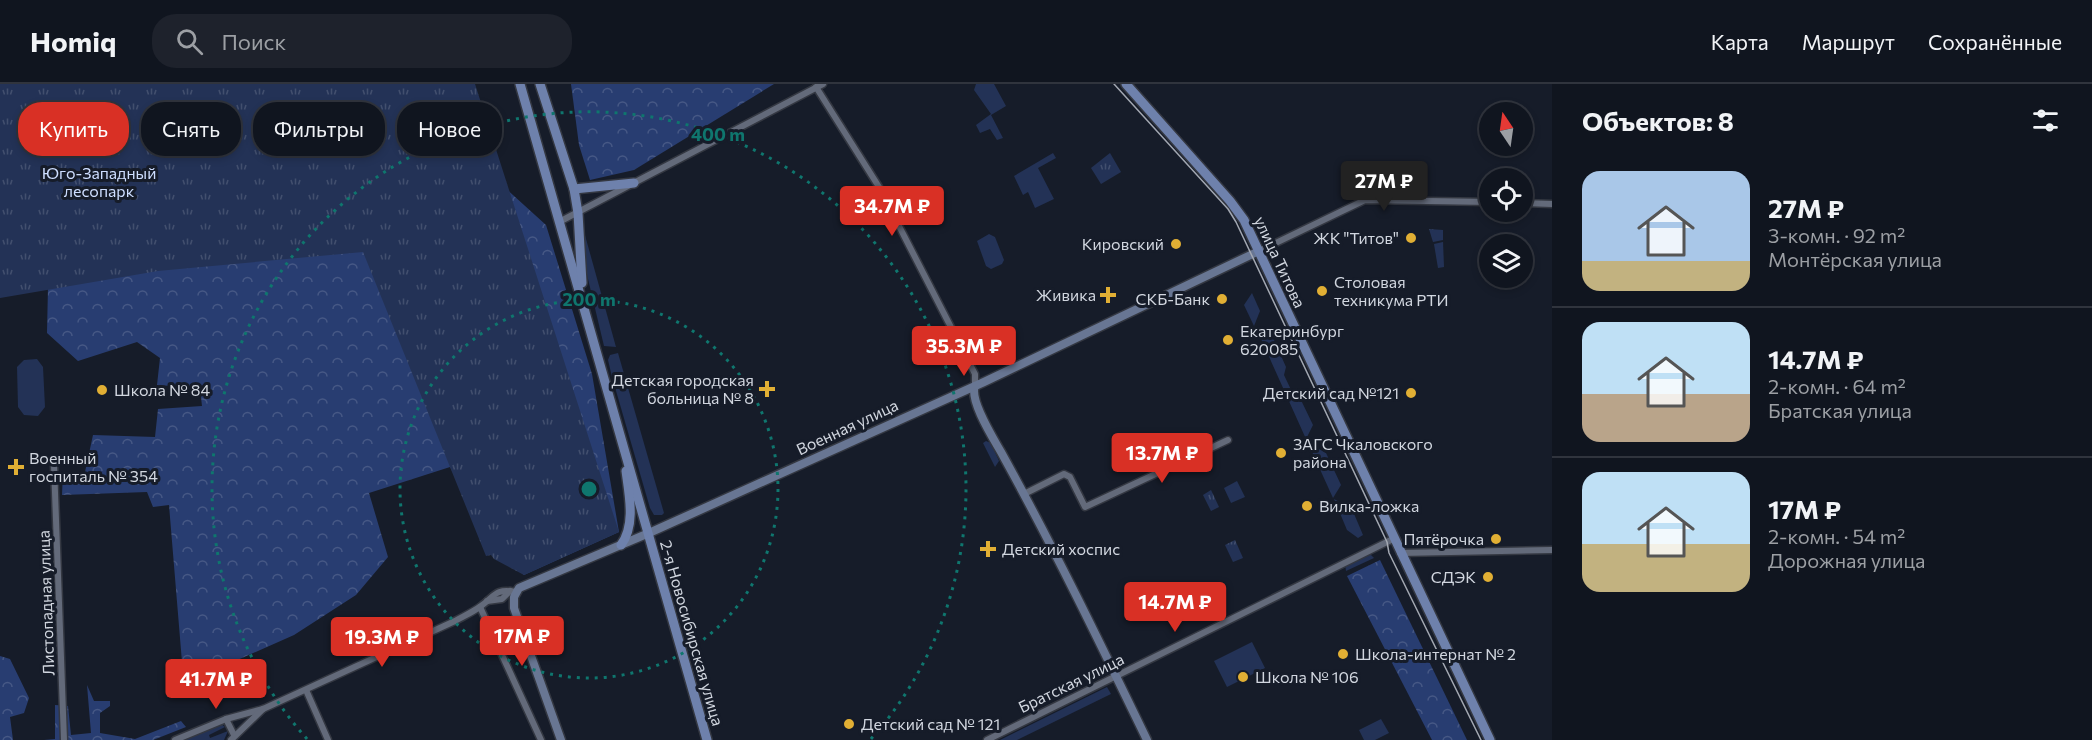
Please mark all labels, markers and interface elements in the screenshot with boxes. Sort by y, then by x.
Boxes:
search box [152,14,572,68]
text: Homiq [30,24,116,58]
icon: search [173,25,206,58]
text: Поиск [221,28,286,55]
text: Карта [1711,29,1769,54]
text: Маршрут [1802,29,1895,54]
text: Сохранённые [1928,29,2062,54]
chip: Купить [18,102,129,156]
chip: Снять [141,102,241,156]
chip: Фильтры [253,102,385,156]
chip: Новое [397,102,502,156]
north arrow [1479,102,1533,156]
map controls [1479,102,1533,288]
icon: filters [2029,104,2062,137]
text: Объектов: 8 [1582,105,1734,136]
text: 400 m [691,123,745,145]
pin: 27M ₽ [1342,161,1426,212]
park label: Юго-Западный лесопарк [42,163,156,200]
text: 27M ₽ [1355,168,1413,192]
button: locate [1479,168,1533,222]
pin: 34.7M ₽ [837,186,947,237]
text: 27M ₽ [1768,192,1844,223]
text: 34.7M ₽ [854,193,930,217]
icon: home [1630,195,1702,267]
street label: улица Титова [1251,213,1310,311]
text: 3-комн. · 92 m² [1768,223,1905,247]
place label: ЖК "Титов" [1313,228,1399,247]
marker: ЖК "Титов" [1404,231,1418,245]
place label: Кировский [1082,234,1164,253]
button: layers [1479,234,1533,288]
marker: Кировский [1169,237,1183,251]
text: Монтёрская улица [1768,247,1942,271]
place label: Столовая техникума РТИ [1334,272,1449,309]
marker: Столовая техникума РТИ [1315,284,1329,298]
place label: Живика [1036,285,1096,304]
text: 200 m [562,288,616,310]
marker: Живика [1101,288,1115,302]
place label: СКБ-Банк [1136,289,1210,308]
marker: СКБ-Банк [1215,292,1229,306]
place label: Екатеринбург 620085 [1240,321,1344,358]
pin: 35.3M ₽ [909,326,1019,377]
text: 35.3M ₽ [926,333,1002,357]
marker: Екатеринбург 620085 [1221,333,1235,347]
text: 14.7M ₽ [1768,343,1864,374]
icon: home [1630,346,1702,418]
place label: Детская городская больница № 8 [612,370,754,407]
text: 2-комн. · 64 m² [1768,374,1906,398]
place label: Школа № 84 [114,380,210,399]
marker: Детская городская больница № 8 [758,380,776,398]
marker: Школа № 84 [95,383,109,397]
place label: Детский сад №121 [1263,383,1399,402]
marker: Детский сад №121 [1404,386,1418,400]
street label: Военная улица [793,395,901,458]
text: Братская улица [1768,398,1912,422]
pin: 13.7M ₽ [1107,433,1217,484]
place label: ЗАГС Чкаловского района [1293,434,1433,471]
text: 13.7M ₽ [1126,440,1198,464]
marker: ЗАГС Чкаловского района [1274,446,1288,460]
place label: Военный госпиталь № 354 [29,448,158,485]
marker: Военный госпиталь № 354 [7,458,25,476]
centre of rings [579,479,599,499]
text: 17M ₽ [1768,493,1841,524]
place label: Вилка-ложка [1319,496,1419,515]
icon: home [1630,496,1702,568]
marker: Вилка-ложка [1300,499,1314,513]
text: 2-комн. · 54 m² [1768,524,1905,548]
place label: Пятёрочка [1404,529,1484,548]
street label: Листопадная улица [33,530,58,676]
marker: Пятёрочка [1489,532,1503,546]
street label: 2-я Новосибирская улица [657,538,728,728]
place label: Детский хоспис [1002,539,1120,558]
marker: Детский хоспис [979,540,997,558]
text: Дорожная улица [1768,548,1925,572]
place label: СДЭК [1431,567,1476,586]
marker: СДЭК [1481,570,1495,584]
pin: 14.7M ₽ [1120,582,1230,633]
text: 14.7M ₽ [1138,589,1212,613]
pin: 17M ₽ [480,616,564,667]
pin: 19.3M ₽ [327,617,437,668]
text: 17M ₽ [494,623,550,647]
text: 19.3M ₽ [345,624,419,648]
place label: Школа-интернат № 2 [1355,644,1516,663]
marker: Школа-интернат № 2 [1336,647,1350,661]
street label: Братская улица [1015,649,1127,716]
pin: 41.7M ₽ [161,659,271,710]
text: 41.7M ₽ [179,666,253,690]
place label: Школа № 106 [1255,667,1359,686]
marker: Школа № 106 [1236,670,1250,684]
place label: Детский сад № 121 [861,714,1000,733]
marker: Детский сад № 121 [842,717,856,731]

